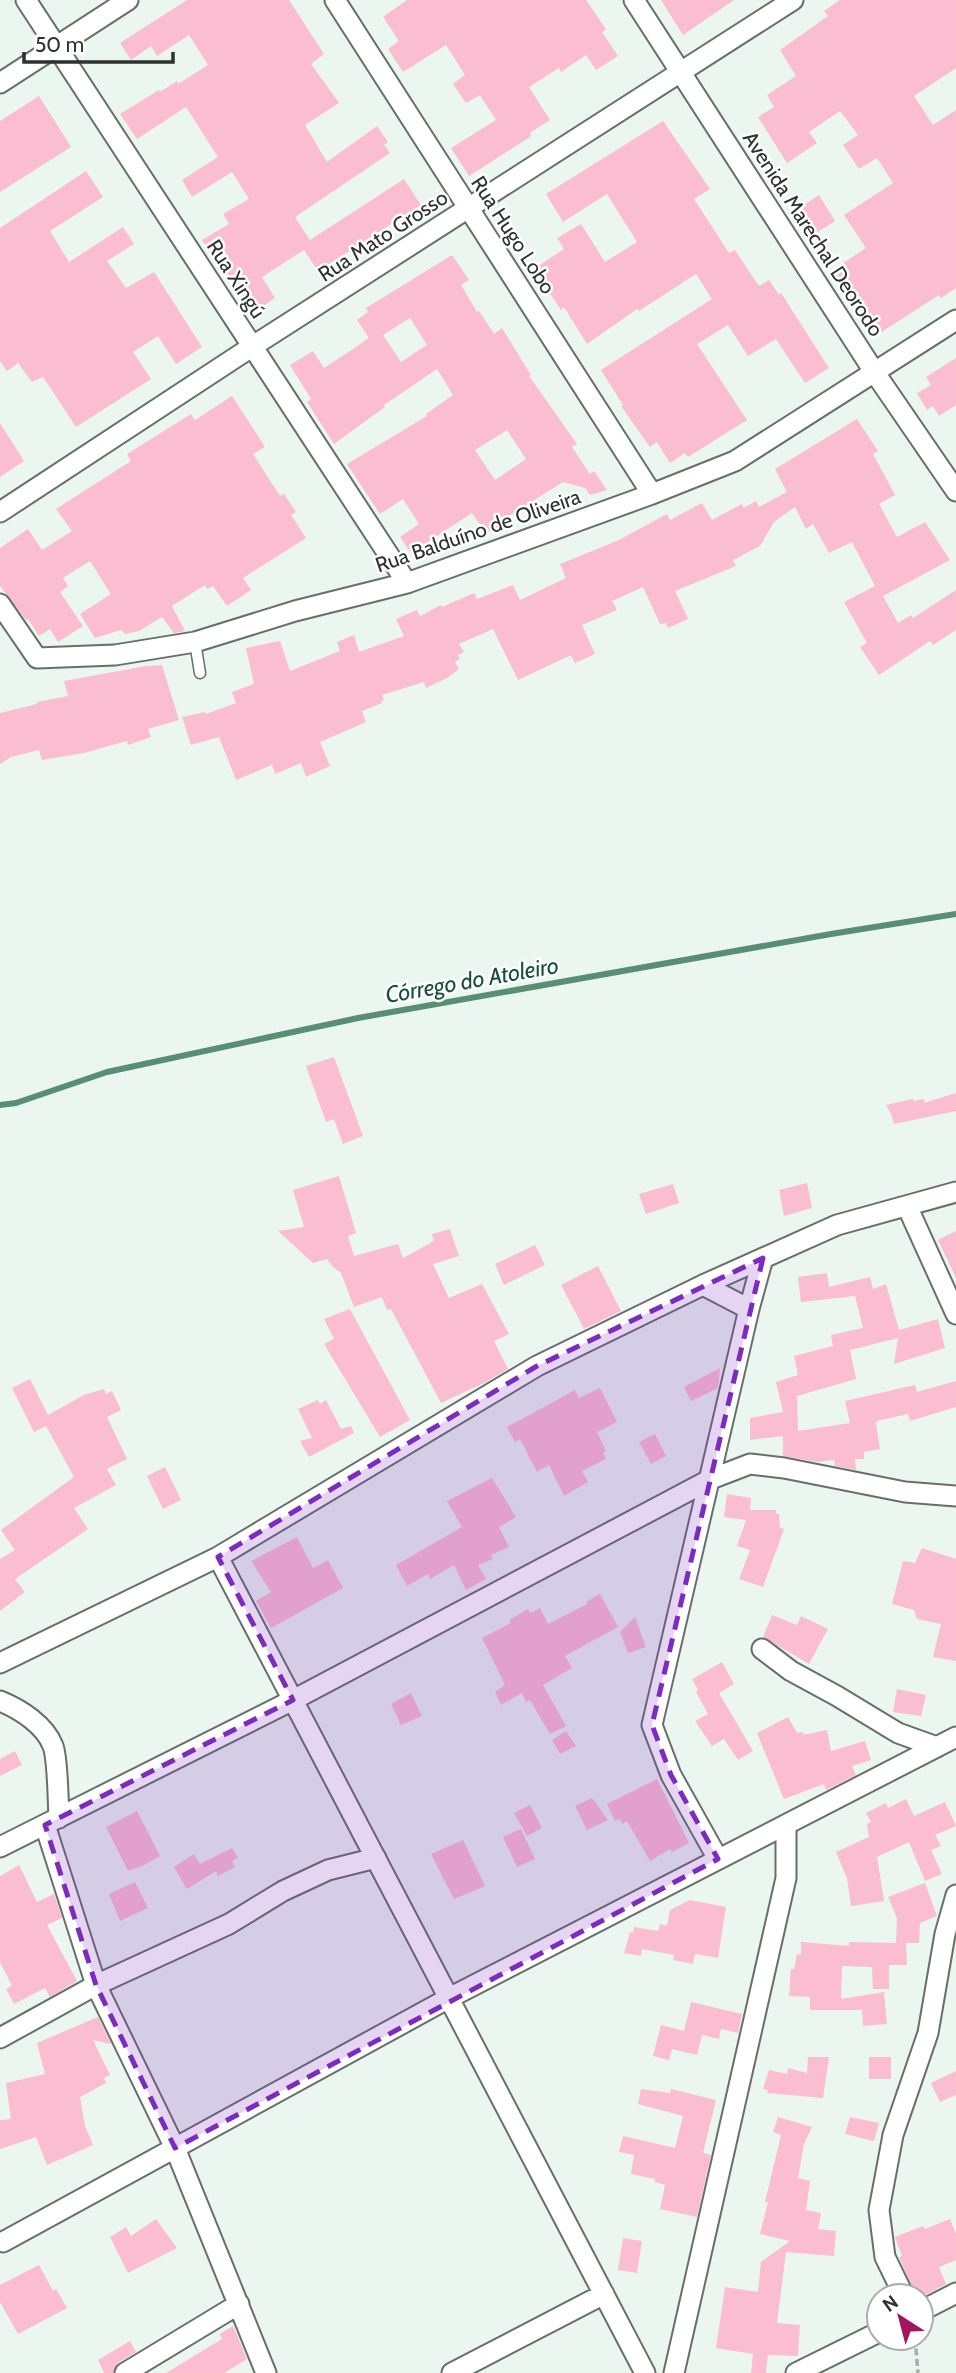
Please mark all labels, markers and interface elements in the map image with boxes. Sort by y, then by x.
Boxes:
scale bar [24,21,173,65]
text: 50 m [35,32,84,57]
street label: Avenida Marechal Deorodo [738,127,889,341]
street label: Rua Hugo Lobo [466,171,561,298]
street label: Rua Mato Grosso [313,184,452,287]
street label: Rua Xingú [202,235,271,323]
street label: Rua Balduíno de Oliveira [372,484,584,577]
water label: Córrego do Atoleiro [383,951,561,1009]
north arrow [865,2282,935,2352]
text: N [878,2290,902,2317]

